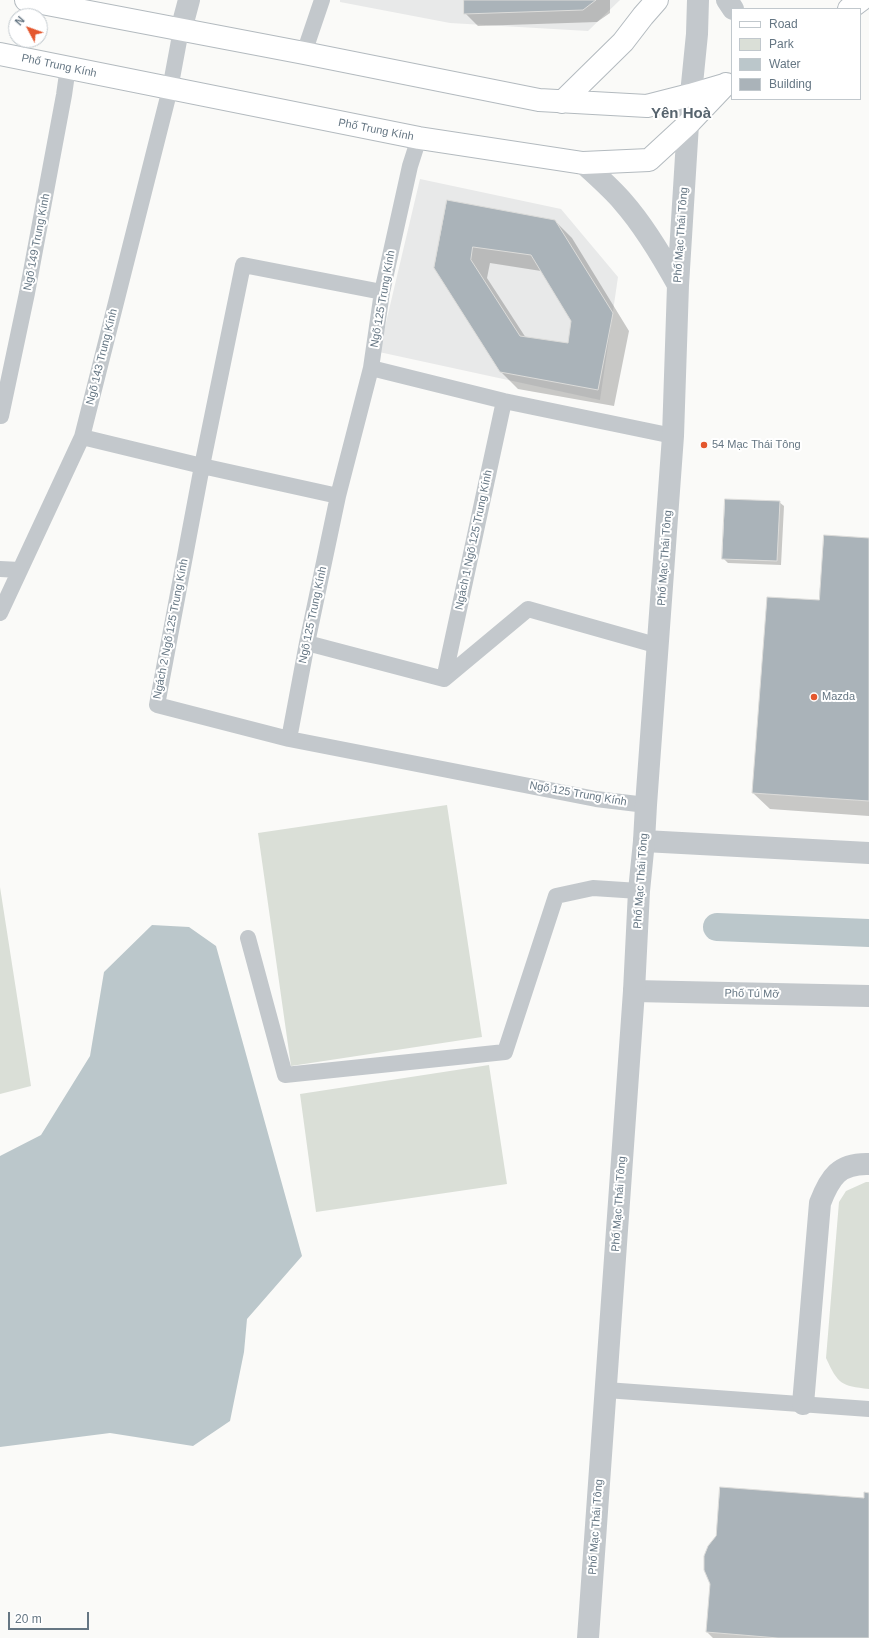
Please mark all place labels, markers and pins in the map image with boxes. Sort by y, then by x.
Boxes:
place label: 54 Mạc Thái Tông [712,438,801,452]
marker: 54 Mạc Thái Tông [699,440,709,450]
place label: Mazda [822,690,855,704]
marker: Mazda [809,692,819,702]

